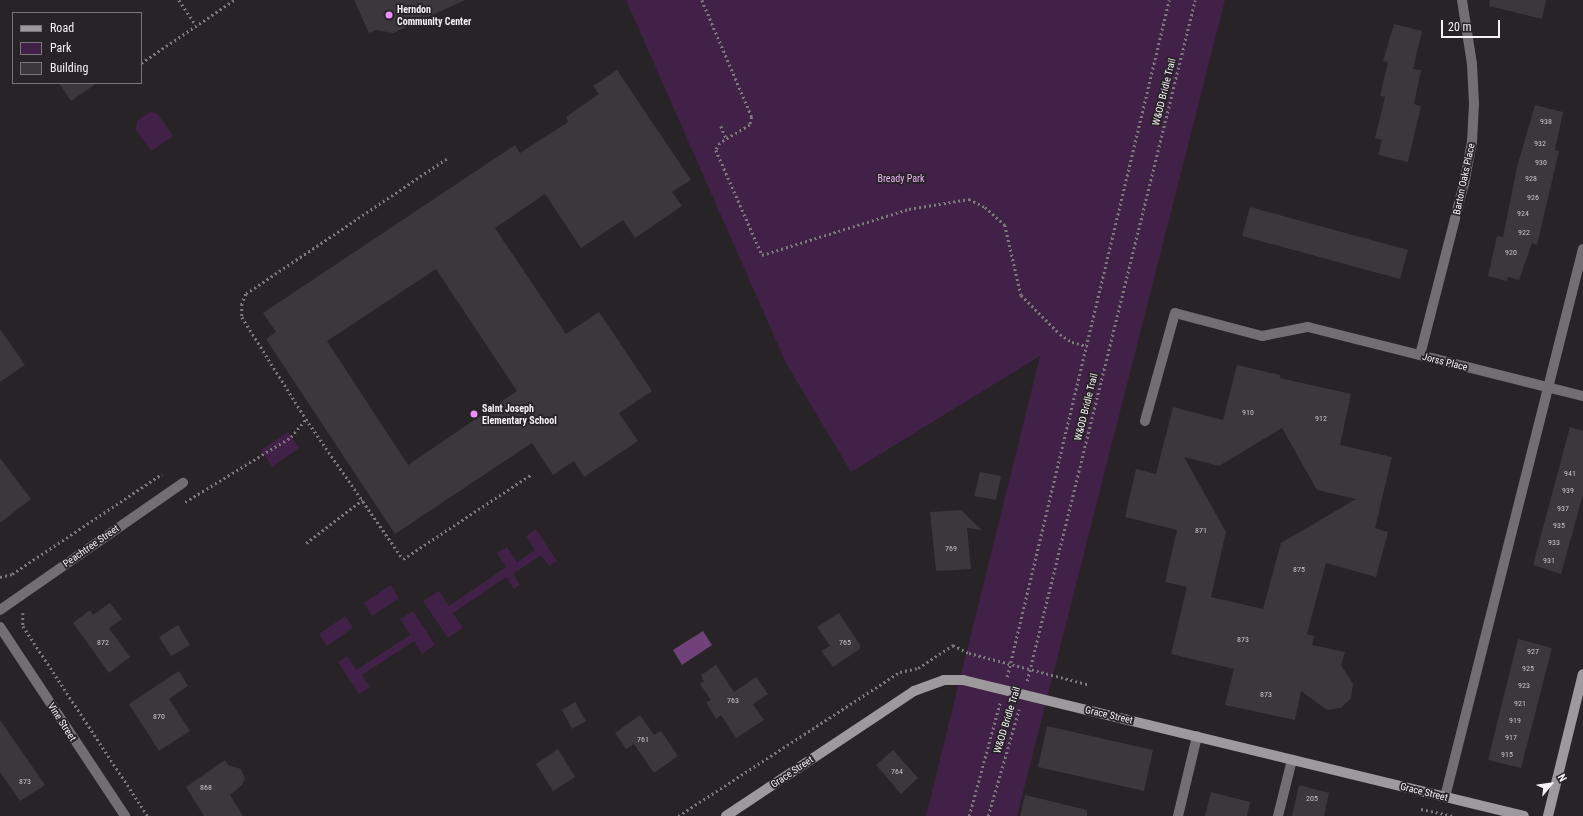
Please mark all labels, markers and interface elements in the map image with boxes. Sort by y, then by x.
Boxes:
place label: Herndon Community Center [397,3,471,26]
marker: Herndon Community Center [384,10,394,20]
legend [12,12,142,84]
scale bar [1443,12,1502,38]
text: 20 m [1448,20,1472,34]
text: Road [50,21,74,35]
text: Park [50,41,71,55]
street label: W&OD Bridle Trail [1150,57,1178,127]
text: Building [50,61,88,75]
house number: 938 [1540,117,1552,127]
house number: 932 [1534,139,1546,149]
street label: Barton Oaks Place [1451,142,1477,216]
house number: 930 [1535,158,1547,168]
park label: Bready Park [877,173,925,185]
house number: 928 [1525,174,1537,184]
house number: 926 [1527,193,1539,203]
house number: 924 [1517,209,1529,219]
house number: 922 [1518,228,1530,238]
house number: 920 [1505,248,1517,258]
street label: Jorss Place [1421,351,1469,373]
street label: W&OD Bridle Trail [1072,372,1100,442]
place label: Saint Joseph Elementary School [482,402,557,426]
house number: 910 [1242,408,1254,418]
marker: Saint Joseph Elementary School [469,409,479,419]
house number: 912 [1315,414,1327,424]
house number: 941 [1564,469,1576,479]
house number: 939 [1562,486,1574,496]
house number: 937 [1557,504,1569,514]
house number: 935 [1553,521,1565,531]
street label: Peachtree Street [61,522,121,570]
house number: 871 [1195,526,1207,536]
house number: 933 [1548,538,1560,548]
house number: 769 [945,544,957,554]
house number: 931 [1543,556,1555,566]
house number: 875 [1293,565,1305,575]
house number: 873 [1237,635,1249,645]
house number: 872 [97,638,109,648]
house number: 765 [839,638,851,648]
house number: 927 [1527,647,1539,657]
house number: 925 [1522,664,1534,674]
house number: 923 [1518,681,1530,691]
street label: W&OD Bridle Trail [991,685,1023,755]
house number: 873 [1260,690,1272,700]
house number: 763 [727,696,739,706]
house number: 921 [1514,699,1526,709]
street label: Vine Street [45,701,79,743]
street label: Grace Street [1084,704,1134,726]
house number: 870 [153,712,165,722]
house number: 919 [1509,716,1521,726]
house number: 917 [1505,733,1517,743]
house number: 761 [637,735,649,745]
house number: 915 [1501,750,1513,760]
street label: Grace Street [769,753,815,791]
north arrow [1531,764,1571,804]
house number: 764 [891,767,903,777]
text: N [1555,772,1569,784]
house number: 873 [19,777,31,787]
street label: Grace Street [1399,780,1449,804]
house number: 868 [200,783,212,793]
house number: 205 [1306,794,1318,804]

